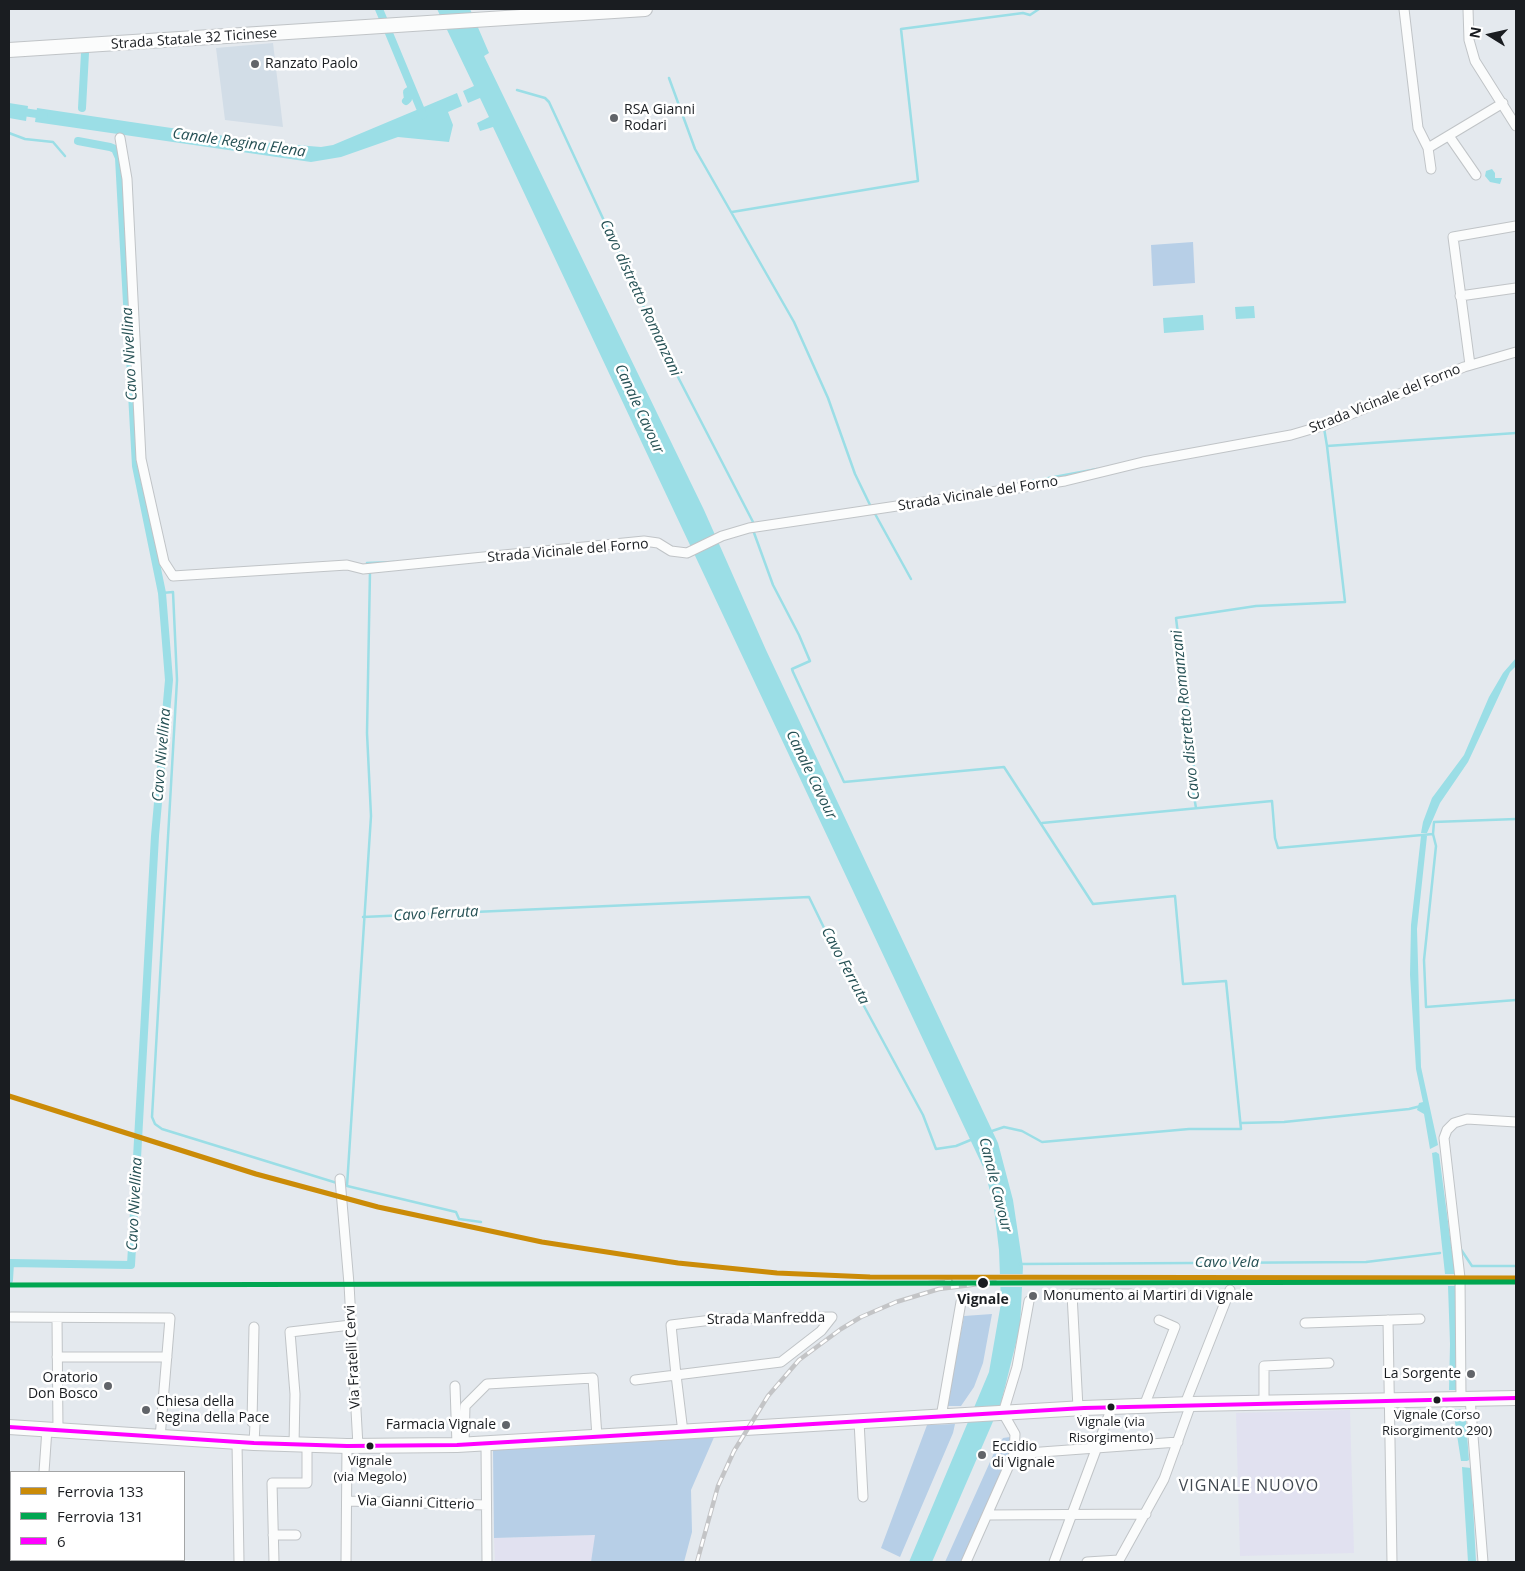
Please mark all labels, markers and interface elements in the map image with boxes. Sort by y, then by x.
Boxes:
north arrow [1465,10,1515,60]
street label: Strada Statale 32 Ticinese [110,25,278,53]
text: N [1464,25,1485,40]
place label: Ranzato Paolo [265,56,358,72]
marker: Ranzato Paolo [249,58,261,70]
place label: RSA Gianni Rodari [624,102,695,134]
marker: RSA Gianni Rodari [608,112,620,124]
water label: Canale Regina Elena [171,125,307,161]
water label: Cavo distretto Romanzani [596,217,684,379]
water label: Cavo Nivellina [119,307,141,401]
water label: Canale Cavour [610,361,668,457]
street label: Strada Vicinale del Forno [1307,361,1463,437]
street label: Strada Vicinale del Forno [897,473,1059,515]
street label: Strada Vicinale del Forno [487,536,649,566]
water label: Cavo distretto Romanzani [1168,629,1204,801]
water label: Cavo Nivellina [149,708,175,802]
water label: Canale Cavour [782,728,840,822]
water label: Cavo Ferruta [393,903,479,925]
water label: Cavo Ferruta [817,924,873,1008]
water label: Canale Cavour [975,1136,1015,1234]
water label: Cavo Nivellina [124,1157,146,1251]
water label: Cavo Vela [1195,1254,1259,1272]
marker: Vignale [976,1276,990,1290]
place label: Monumento ai Martiri di Vignale [1043,1288,1253,1304]
marker: Monumento ai Martiri di Vignale [1027,1290,1039,1302]
place label: Vignale [957,1292,1009,1308]
street label: Via Fratelli Cervi [342,1305,364,1409]
street label: Strada Manfredda [707,1310,825,1328]
place label: La Sorgente [1384,1366,1461,1382]
marker: La Sorgente [1465,1368,1477,1380]
place label: Oratorio Don Bosco [28,1370,98,1402]
marker: Oratorio Don Bosco [102,1380,114,1392]
place label: Chiesa della Regina della Pace [156,1394,269,1426]
marker: Vignale (Corso Risorgimento 290) [1432,1395,1442,1405]
marker: Vignale (via Risorgimento) [1106,1402,1116,1412]
marker: Chiesa della Regina della Pace [140,1404,152,1416]
place label: Vignale (Corso Risorgimento 290) [1382,1407,1492,1438]
place label: Vignale (via Risorgimento) [1069,1414,1153,1445]
place label: Farmacia Vignale [386,1417,496,1433]
marker: Farmacia Vignale [500,1419,512,1431]
place label: Eccidio di Vignale [992,1439,1055,1471]
marker: Vignale (via Megolo) [365,1441,375,1451]
marker: Eccidio di Vignale [976,1449,988,1461]
place label: Vignale (via Megolo) [333,1453,407,1484]
legend [10,1471,185,1561]
district label: VIGNALE NUOVO [1177,1476,1321,1496]
text: Ferrovia 133 [57,1481,144,1501]
street label: Via Gianni Citterio [357,1493,475,1513]
text: Ferrovia 131 [57,1506,144,1526]
text: 6 [57,1531,66,1551]

